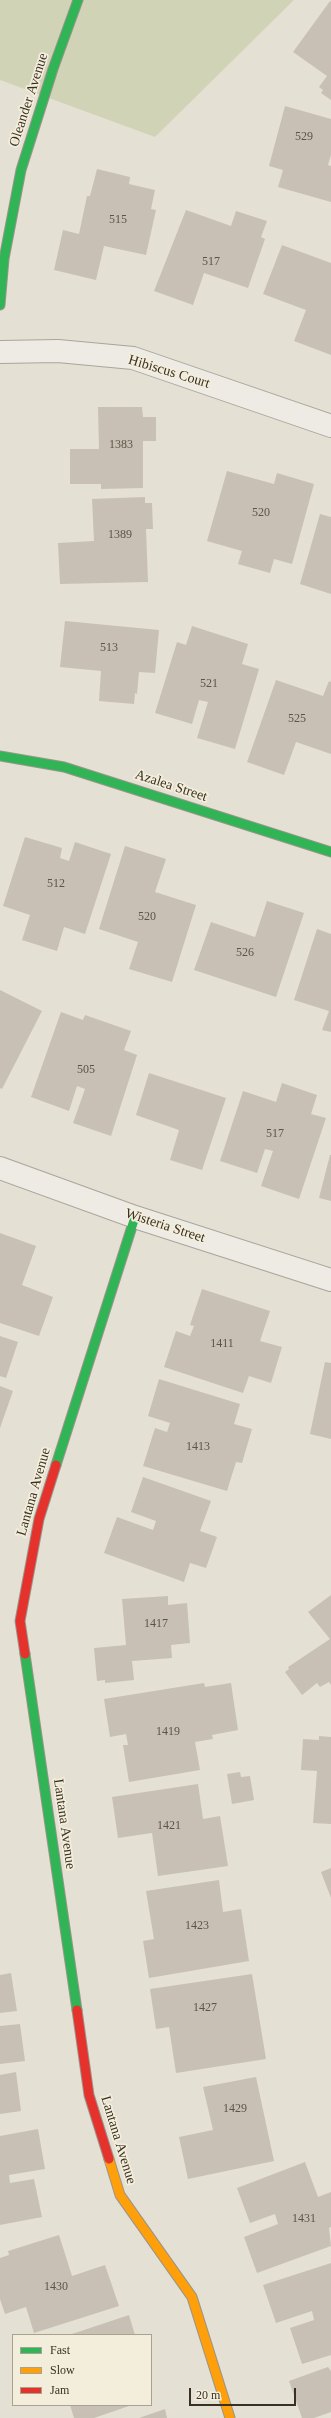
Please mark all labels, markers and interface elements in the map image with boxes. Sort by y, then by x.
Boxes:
street label: Oleander Avenue [6,51,52,149]
house number: 529 [295,130,313,144]
house number: 515 [109,213,127,227]
house number: 517 [202,255,220,269]
street label: Hibiscus Court [126,352,212,392]
house number: 1383 [109,438,133,452]
house number: 520 [252,506,270,520]
house number: 1389 [108,528,132,542]
house number: 513 [100,641,118,655]
house number: 521 [200,677,218,691]
house number: 525 [288,712,306,726]
street label: Azalea Street [133,766,209,806]
house number: 512 [47,877,65,891]
house number: 520 [138,910,156,924]
house number: 526 [236,946,254,960]
house number: 505 [77,1063,95,1077]
house number: 517 [266,1127,284,1141]
street label: Wisteria Street [123,1205,207,1247]
house number: 1411 [210,1337,234,1351]
house number: 1413 [186,1440,210,1454]
street label: Lantana Avenue [13,1446,55,1538]
house number: 1417 [144,1617,168,1631]
house number: 1419 [156,1725,180,1739]
street label: Lantana Avenue [49,1778,79,1870]
house number: 1421 [157,1819,181,1833]
house number: 1423 [185,1919,209,1933]
house number: 1427 [193,2001,217,2015]
street label: Lantana Avenue [97,2094,139,2186]
house number: 1429 [223,2102,247,2116]
house number: 1431 [292,2212,316,2226]
house number: 1430 [44,2280,68,2294]
legend [12,2334,152,2406]
text: Fast [50,2343,70,2357]
text: Slow [50,2363,75,2377]
scale bar [191,2380,298,2406]
text: Jam [50,2383,69,2397]
text: 20 m [196,2388,220,2402]

